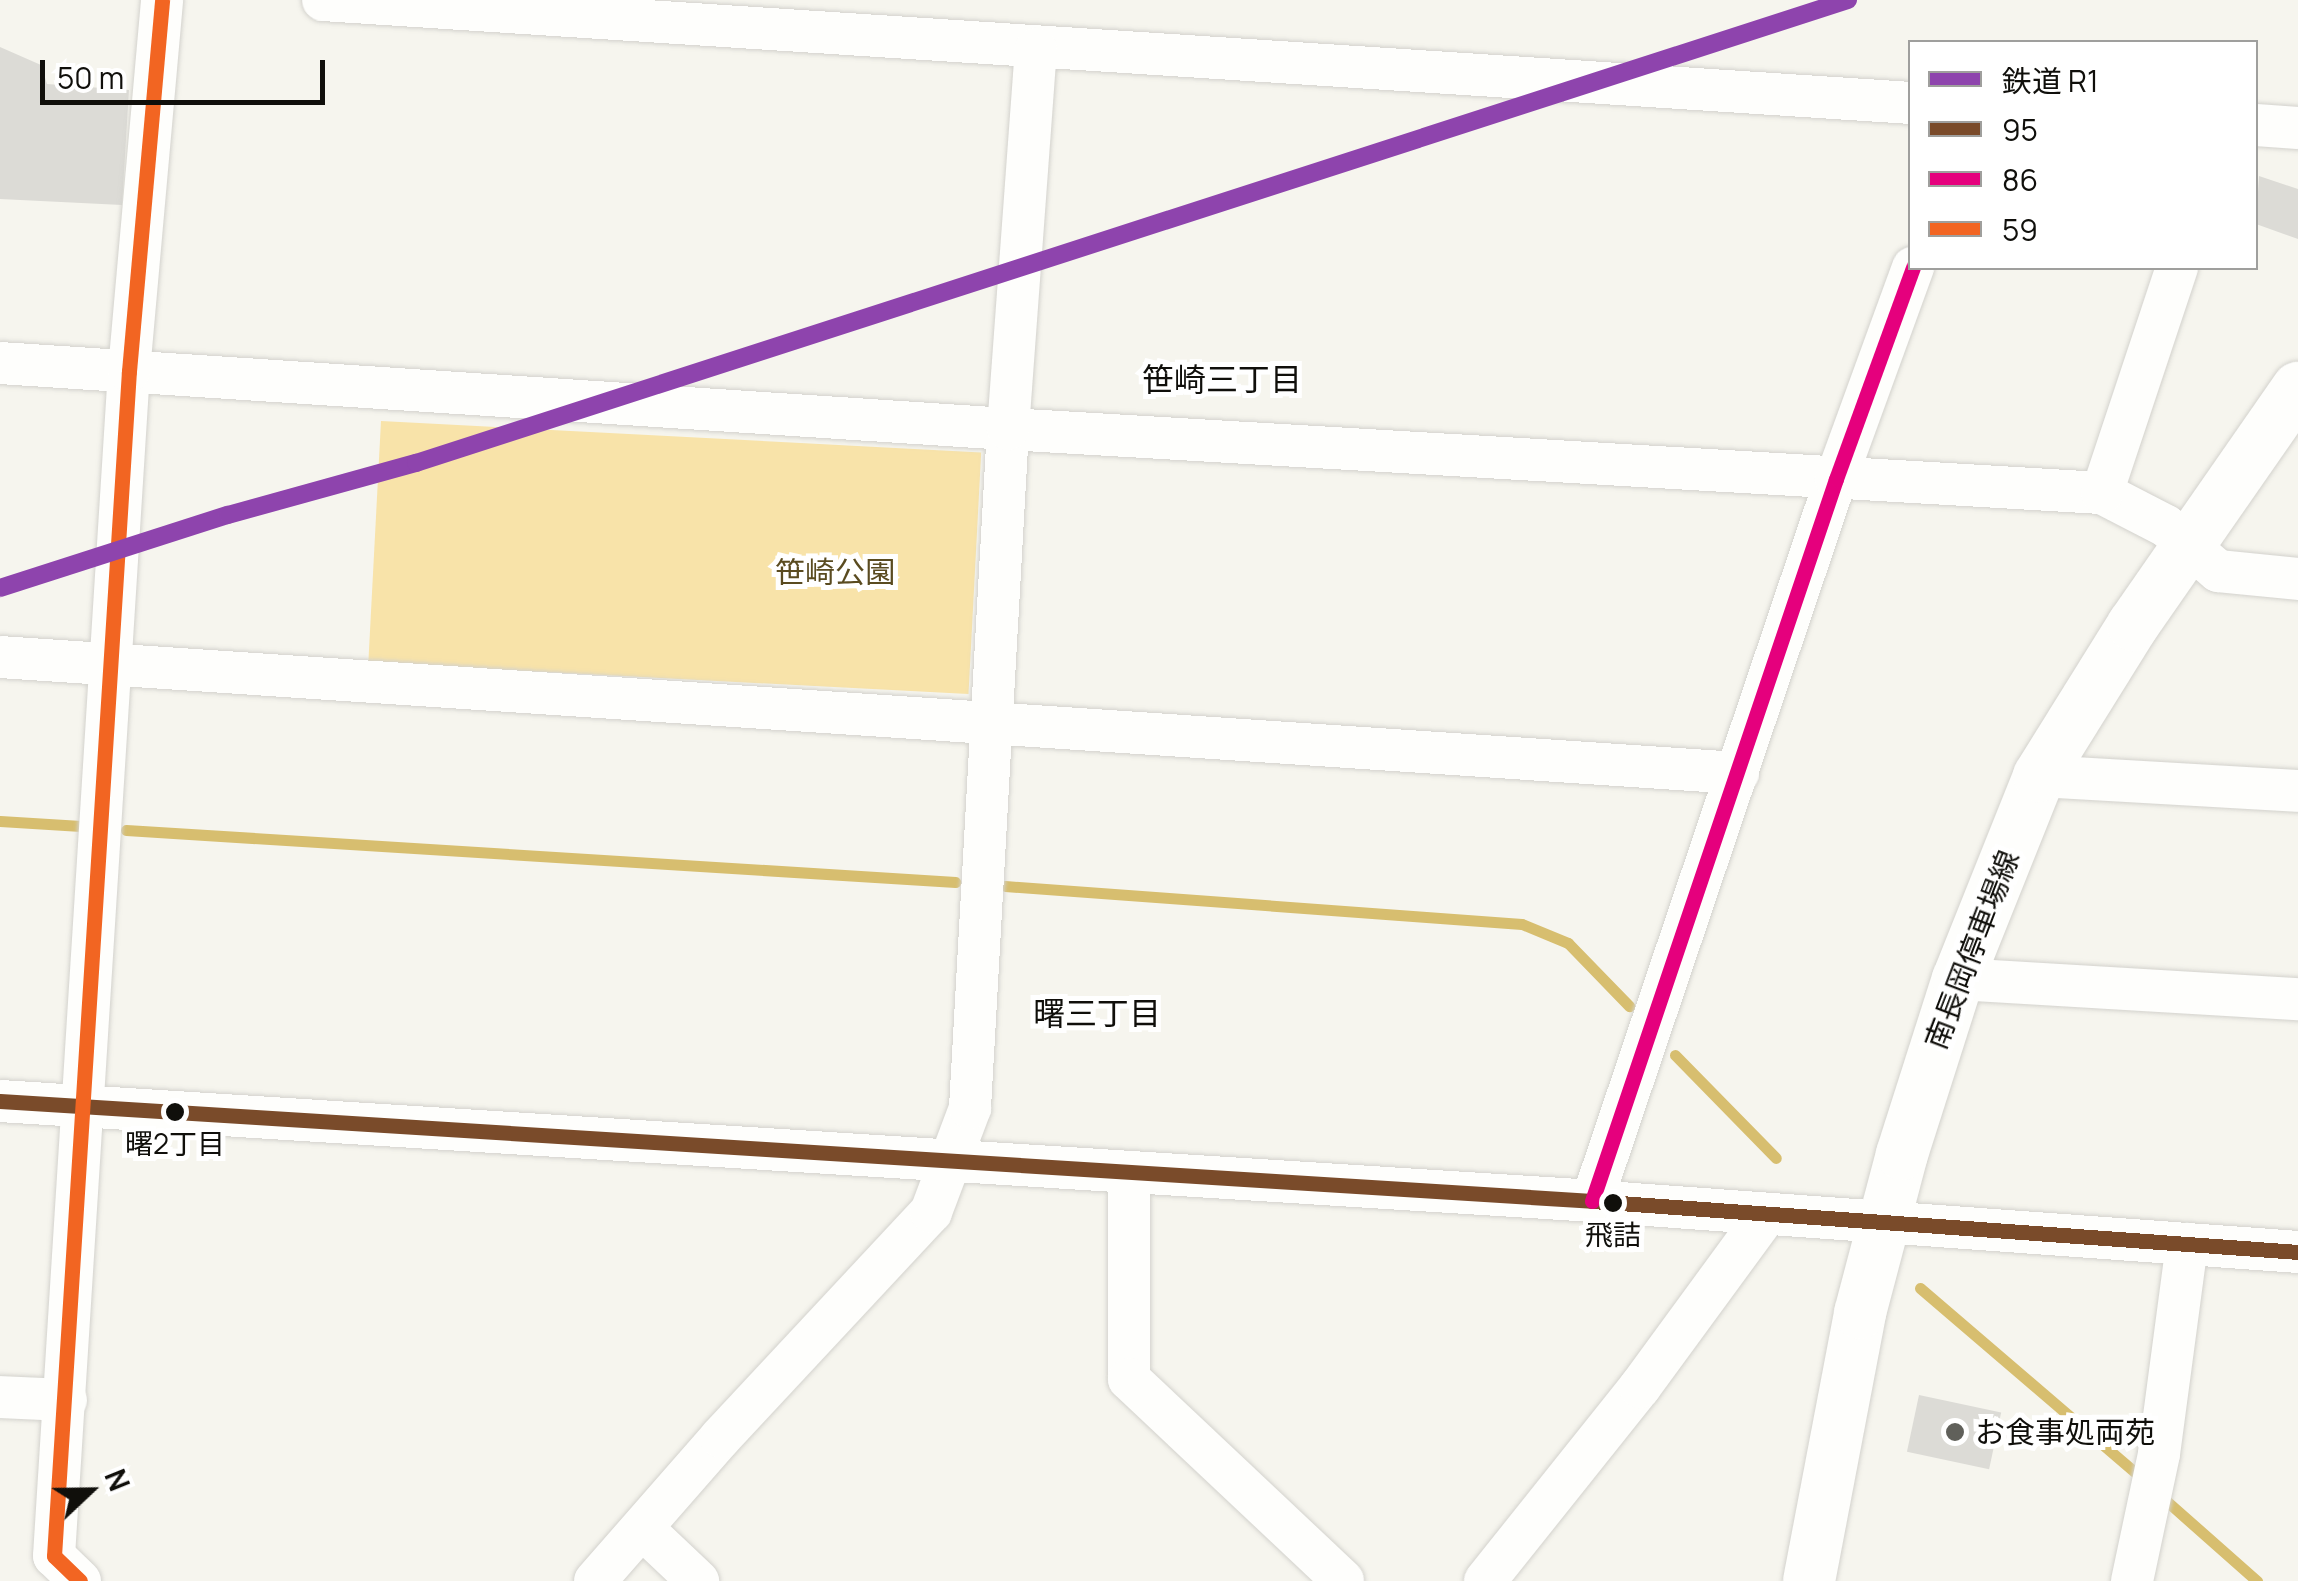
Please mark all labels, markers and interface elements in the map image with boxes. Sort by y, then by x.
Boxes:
scale bar [45,40,330,102]
legend [1908,40,2258,270]
text: 50 m [57,57,124,98]
text: 鉄道 R1 [2002,60,2099,101]
text: 95 [2002,109,2038,150]
text: 86 [2002,159,2038,200]
text: 59 [2002,209,2038,250]
district label: 笹崎三丁目 [1142,360,1302,398]
park label: 笹崎公園 [775,554,895,590]
street label: 南長岡停車場線 [1918,846,2026,1054]
district label: 曙三丁目 [1033,994,1161,1032]
marker: 曙2丁目 [165,1102,185,1122]
place label: 曙2丁目 [125,1126,225,1160]
marker: 飛詰 [1603,1193,1623,1213]
place label: 飛詰 [1585,1217,1641,1251]
place label: お食事処両苑 [1975,1414,2155,1450]
marker: お食事処両苑 [1944,1421,1966,1443]
north arrow [40,1441,140,1541]
text: N [96,1463,139,1496]

